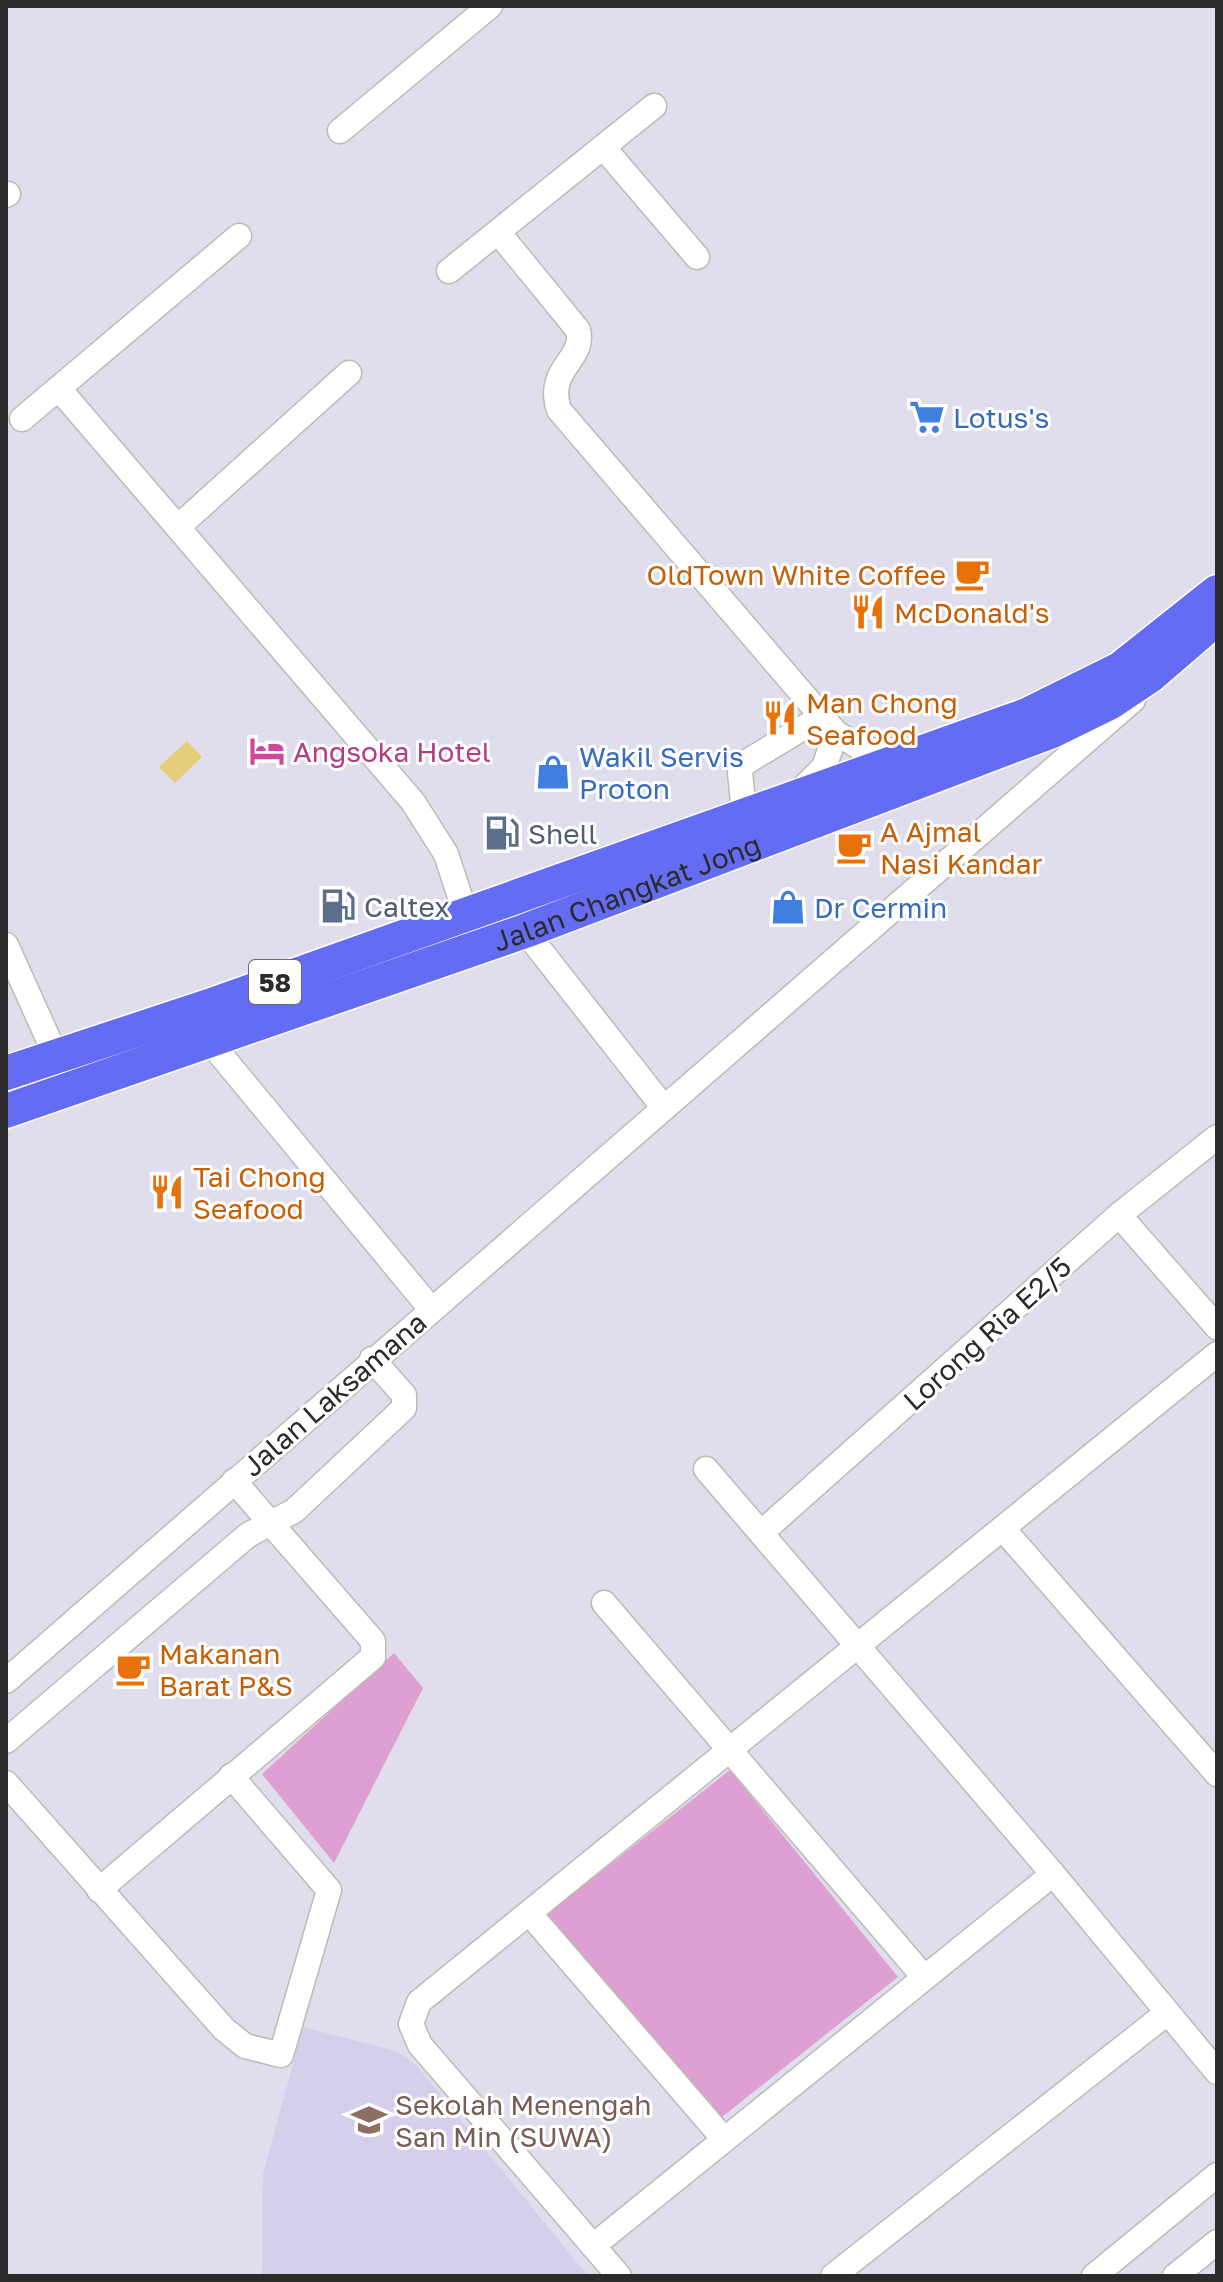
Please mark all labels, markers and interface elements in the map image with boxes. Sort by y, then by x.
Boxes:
supermarket icon: Lotus's [908,398,946,436]
place label: Lotus's [953,401,1049,434]
cafe icon: OldTown White Coffee [953,555,991,593]
place label: OldTown White Coffee [647,558,946,591]
restaurant icon: McDonald's [849,593,887,631]
place label: McDonald's [894,596,1050,629]
place label: Man Chong Seafood [806,686,958,751]
restaurant icon: Man Chong Seafood [761,699,799,737]
hotel icon: Angsoka Hotel [248,732,286,770]
place label: Angsoka Hotel [293,735,491,768]
place label: Wakil Servis Proton [579,740,744,805]
shop icon: Wakil Servis Proton [534,753,572,791]
fuel station icon: Shell [483,814,521,852]
place label: A Ajmal Nasi Kandar [880,815,1043,880]
place label: Shell [528,817,597,850]
street label: Jalan Changkat Jong [489,827,765,957]
cafe icon: A Ajmal Nasi Kandar [835,828,873,866]
fuel station icon: Caltex [319,887,357,925]
shop icon: Dr Cermin [769,888,807,926]
place label: Caltex [364,890,450,923]
place label: Dr Cermin [814,891,947,924]
road number: 58 [249,960,301,1004]
place label: Tai Chong Seafood [193,1160,326,1225]
restaurant icon: Tai Chong Seafood [148,1173,186,1211]
street label: Lorong Ria E2/5 [897,1249,1077,1417]
street label: Jalan Laksamana [235,1305,433,1483]
place label: Makanan Barat P&S [159,1637,293,1702]
cafe icon: Makanan Barat P&S [114,1650,152,1688]
place label: Sekolah Menengah San Min (SUWA) [395,2088,651,2153]
school or university icon: Sekolah Menengah San Min (SUWA) [350,2101,388,2139]

